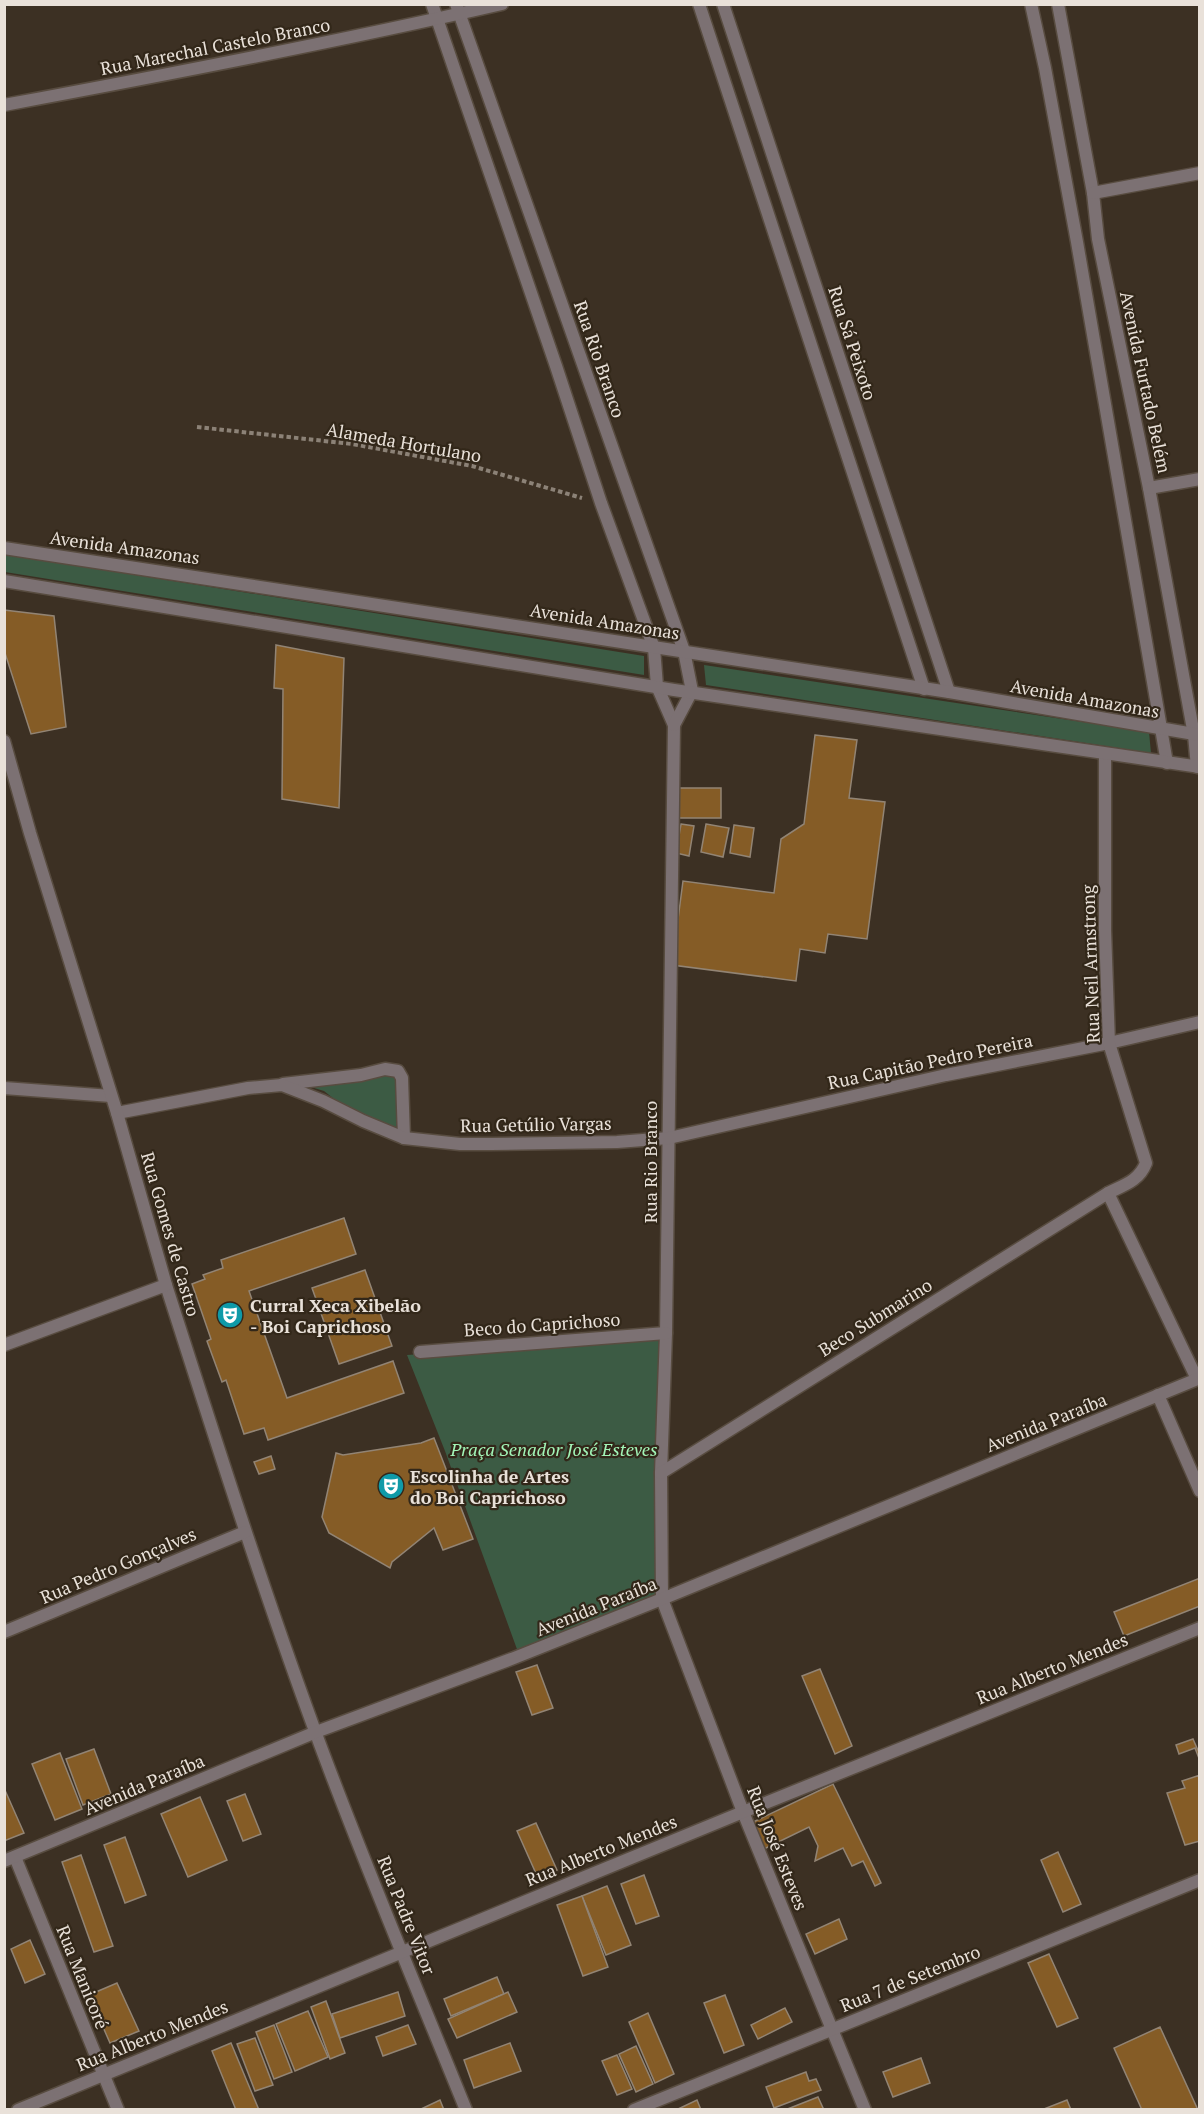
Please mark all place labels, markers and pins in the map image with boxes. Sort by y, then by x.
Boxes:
place label: Curral Xeca Xibelão - Boi Caprichoso [250,1293,421,1338]
theatre icon: Curral Xeca Xibelão - Boi Caprichoso [215,1300,245,1330]
place label: Escolinha de Artes do Boi Caprichoso [410,1464,569,1509]
theatre icon: Escolinha de Artes do Boi Caprichoso [376,1471,406,1501]

